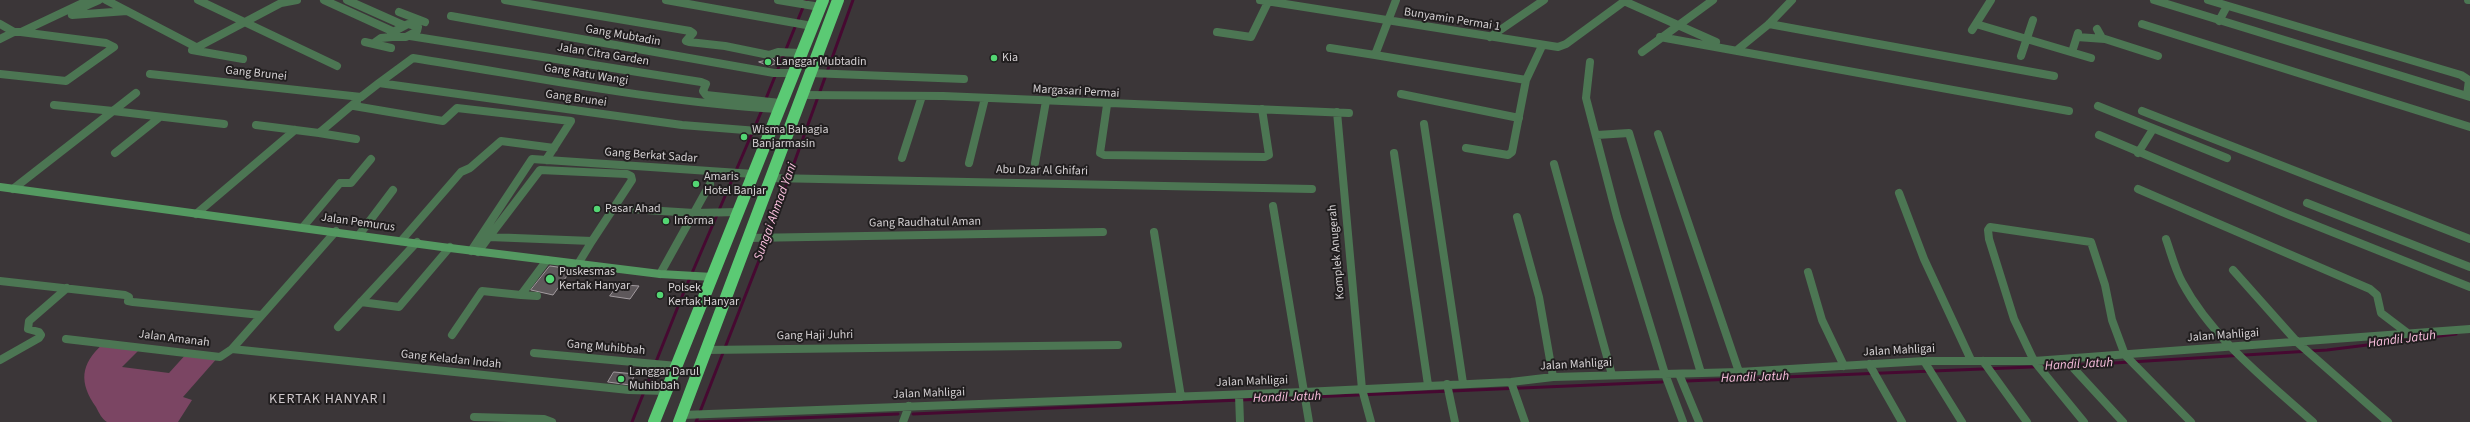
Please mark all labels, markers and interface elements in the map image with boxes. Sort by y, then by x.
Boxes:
street label: Bunyamin Permai 1 [1403,5,1501,35]
street label: Gang Mubtadin [584,22,662,50]
street label: Jalan Citra Garden [556,41,650,69]
place label: Kia [1002,51,1018,65]
marker: Kia [989,53,999,63]
place label: Langgar Mubtadin [776,55,867,69]
marker: Langgar Mubtadin [763,57,773,67]
street label: Gang Ratu Wangi [543,61,629,89]
street label: Gang Brunei [225,64,287,84]
street label: Margasari Permai [1032,83,1120,101]
street label: Gang Brunei [544,88,608,110]
place label: Wisma Bahagia Banjarmasin [752,123,829,151]
marker: Wisma Bahagia Banjarmasin [739,132,749,142]
street label: Gang Berkat Sadar [604,146,698,166]
water label: Sungai Ahmad Yani [751,161,801,263]
street label: Abu Dzar Al Ghifari [996,163,1088,179]
place label: Amaris Hotel Banjar [704,170,766,198]
marker: Amaris Hotel Banjar [691,179,701,189]
place label: Pasar Ahad [605,202,661,216]
marker: Pasar Ahad [592,204,602,214]
street label: Komplek Anugerah [1326,204,1348,300]
street label: Jalan Pemurus [320,211,396,235]
place label: Informa [674,214,714,228]
street label: Gang Raudhatul Aman [869,215,981,231]
marker: Informa [661,216,671,226]
place label: Puskesmas Kertak Hanyar [559,265,630,293]
marker: Puskesmas Kertak Hanyar [544,273,556,285]
place label: Polsek Kertak Hanyar [668,281,739,309]
marker: Polsek Kertak Hanyar [655,290,665,300]
street label: Jalan Mahligai [2187,326,2259,346]
street label: Jalan Amanah [138,327,210,351]
street label: Gang Haji Juhri [777,328,853,344]
water label: Handil Jatuh [2367,328,2437,352]
street label: Gang Muhibbah [566,337,646,359]
street label: Jalan Mahligai [1863,342,1935,360]
street label: Gang Keladan Indah [400,348,502,372]
water label: Handil Jatuh [2044,355,2114,375]
street label: Jalan Mahligai [1540,356,1612,374]
place label: Langgar Darul Muhibbah [629,365,699,393]
water label: Handil Jatuh [1721,369,1789,387]
marker: Langgar Darul Muhibbah [616,374,626,384]
street label: Jalan Mahligai [1216,374,1288,390]
street label: Jalan Mahligai [893,386,965,402]
water label: Handil Jatuh [1253,389,1321,407]
district label: KERTAK HANYAR I [269,392,387,408]

